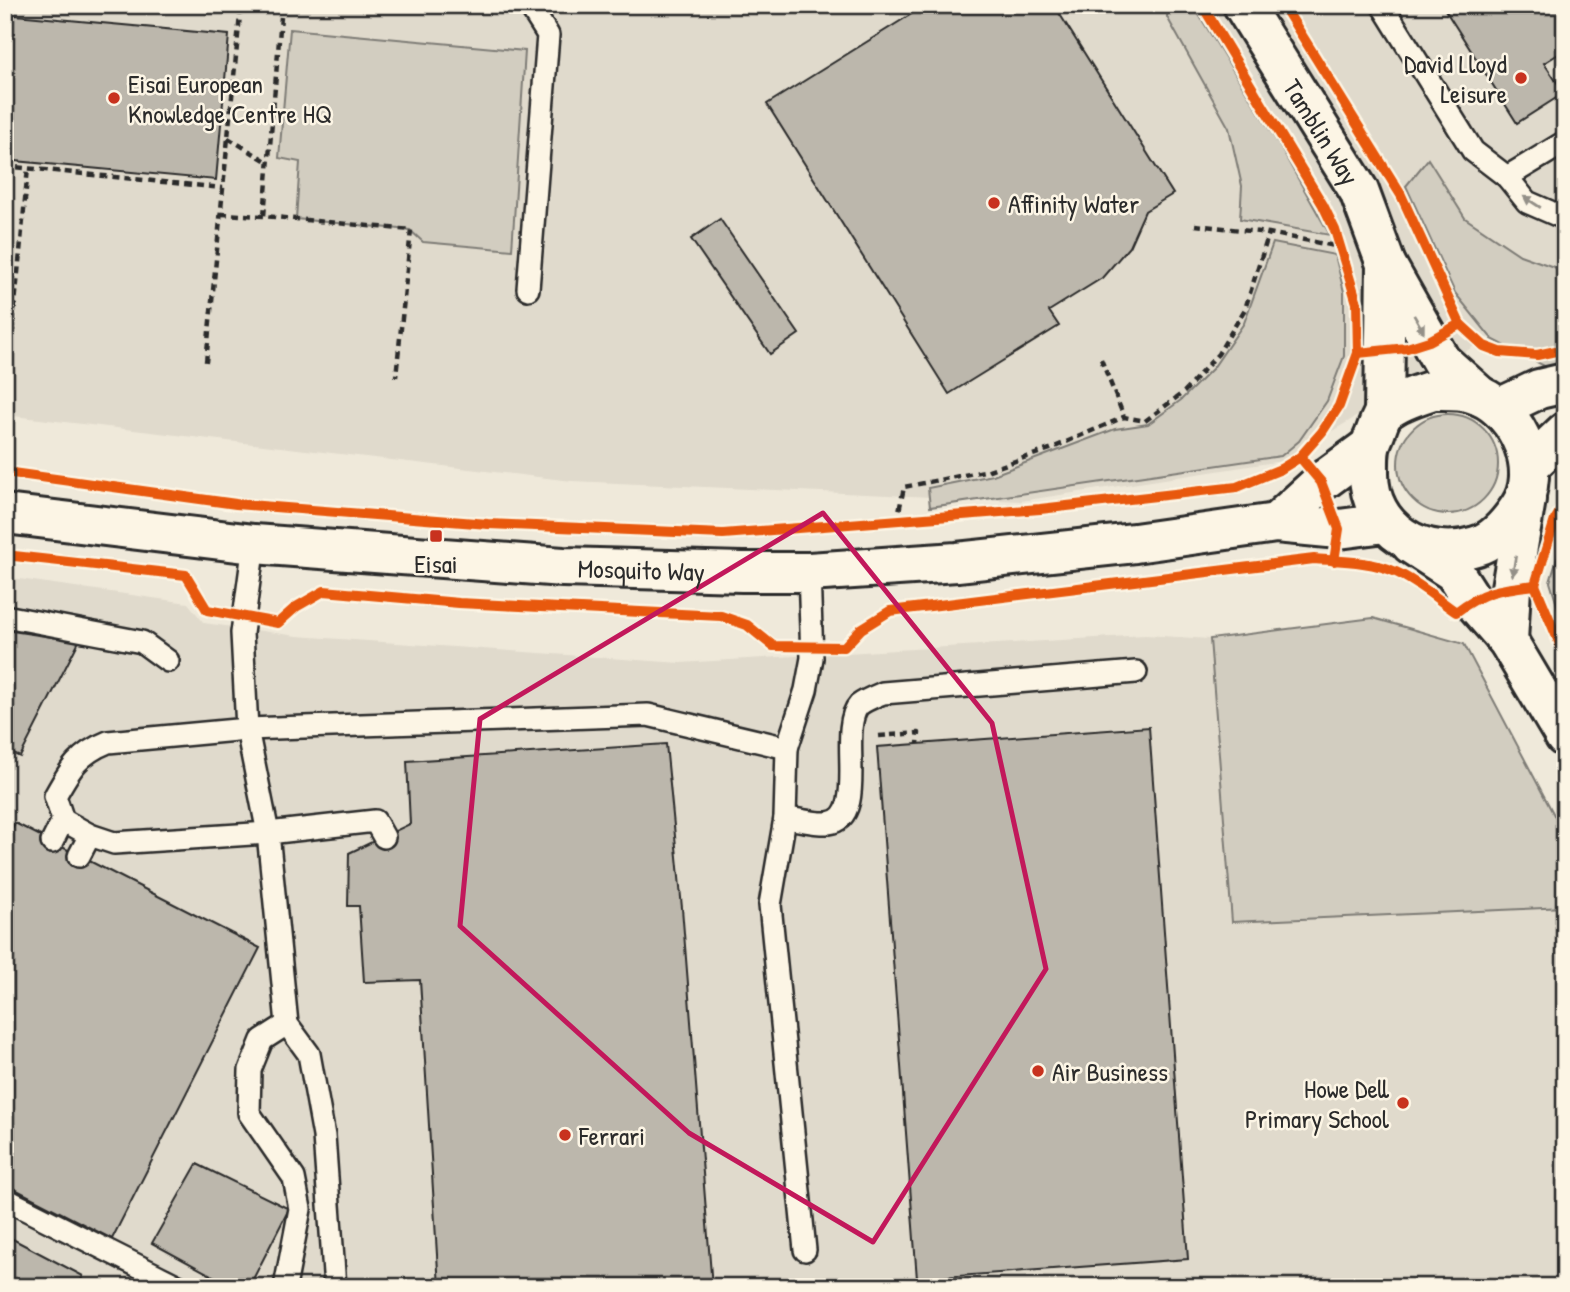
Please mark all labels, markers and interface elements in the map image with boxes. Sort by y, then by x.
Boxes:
place label: David Lloyd Leisure [1404,46,1507,111]
place label: Eisai European Knowledge Centre HQ [128,66,332,131]
marker: David Lloyd Leisure [1513,70,1529,86]
street label: Tamblin Way [1276,72,1368,191]
marker: Eisai European Knowledge Centre HQ [106,90,122,106]
place label: Affinity Water [1008,186,1139,221]
marker: Affinity Water [986,195,1002,211]
one-way arrow [1522,196,1542,209]
one-way arrow [1413,314,1425,333]
marker: Eisai [428,528,444,544]
place label: Eisai [414,546,458,581]
street label: Mosquito Way [577,550,705,588]
one-way arrow [1508,555,1519,577]
place label: Air Business [1052,1054,1168,1089]
marker: Air Business [1030,1063,1046,1079]
place label: Howe Dell Primary School [1245,1071,1390,1136]
marker: Howe Dell Primary School [1395,1095,1411,1111]
place label: Ferrari [578,1118,645,1153]
marker: Ferrari [557,1127,573,1143]

